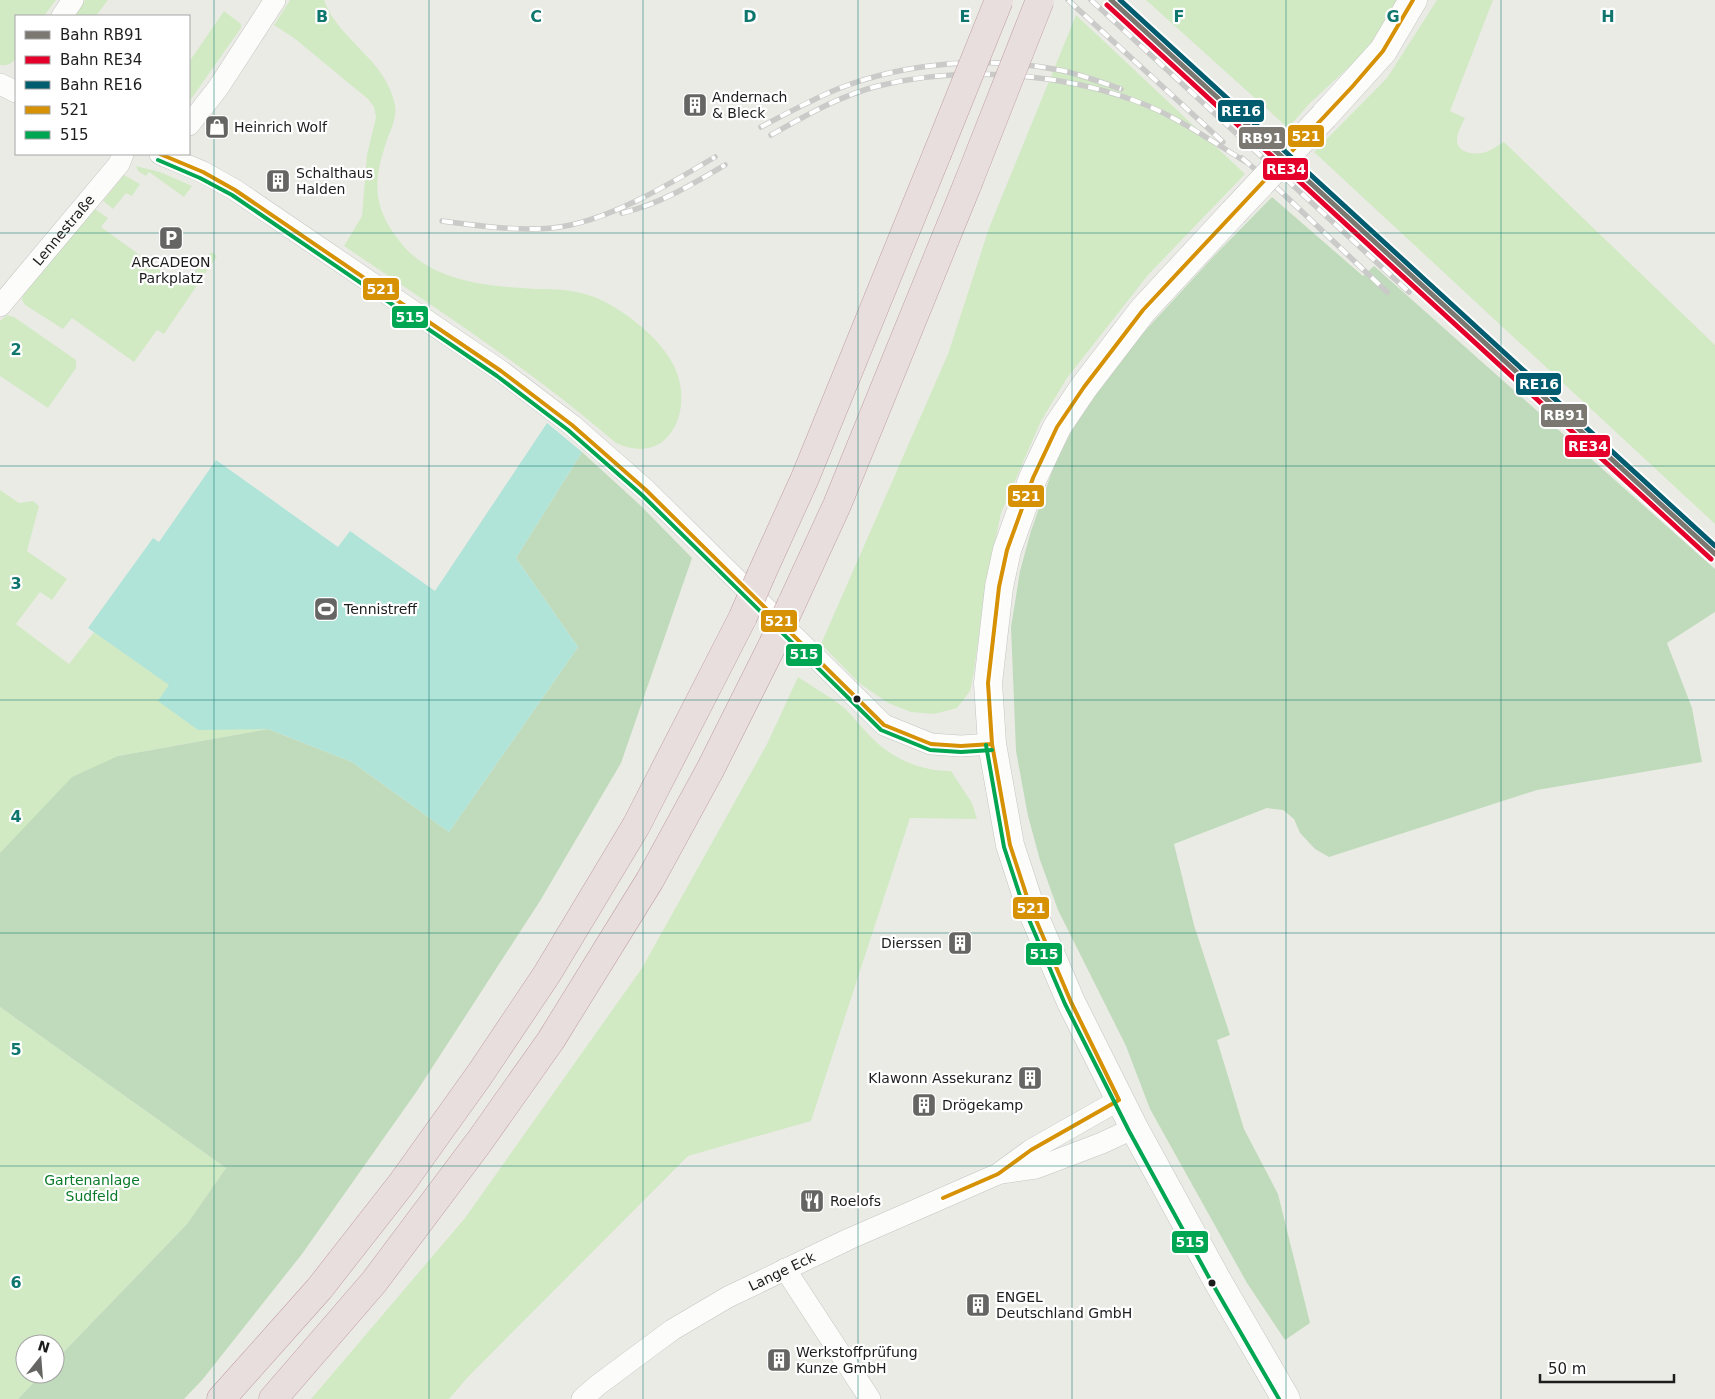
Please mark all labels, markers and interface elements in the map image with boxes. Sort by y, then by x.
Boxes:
text: B [316,7,328,26]
text: C [530,7,542,26]
text: D [743,7,757,26]
text: E [960,7,970,26]
text: F [1174,7,1184,26]
text: G [1386,7,1400,26]
text: H [1601,7,1615,26]
legend [15,15,190,155]
text: Bahn RB91 [60,26,143,44]
text: Bahn RE34 [60,51,142,69]
text: Bahn RE16 [60,76,142,94]
place label: Andernach & Bleck [712,89,787,121]
building icon: Andernach & Bleck [682,92,708,118]
line badge: RE16 [1217,99,1265,123]
text: 521 [60,101,89,119]
text: RE16 [1221,103,1261,119]
shop icon: Heinrich Wolf [204,114,230,140]
place label: Heinrich Wolf [234,119,328,135]
line badge: 521 [1287,124,1325,148]
text: 515 [60,126,89,144]
line badge: RB91 [1238,126,1286,150]
text: 521 [1291,128,1321,144]
text: RB91 [1242,130,1282,146]
line badge: RE34 [1262,157,1309,181]
text: RE34 [1266,161,1306,177]
place label: Schalthaus Halden [296,165,373,197]
building icon: Schalthaus Halden [265,168,291,194]
street label: Lennestraße [29,192,98,269]
parking icon: ARCADEON Parkplatz [158,225,184,251]
place label: ARCADEON Parkplatz [131,254,211,286]
line badge: 521 [362,277,400,301]
text: 521 [366,281,396,297]
line badge: 515 [391,305,429,329]
text: 515 [395,309,425,325]
text: 2 [10,340,22,359]
line badge: RE16 [1515,372,1562,396]
text: RE16 [1519,376,1559,392]
line badge: RB91 [1540,403,1588,428]
text: RB91 [1544,407,1584,423]
line badge: RE34 [1564,434,1611,458]
text: RE34 [1568,438,1608,454]
line badge: 521 [1007,484,1045,508]
text: 521 [1011,488,1041,504]
text: 3 [10,574,22,593]
sports icon: Tennistreff [313,596,339,622]
place label: Tennistreff [343,601,417,617]
line badge: 521 [760,609,798,633]
text: 521 [764,613,794,629]
line badge: 515 [785,643,823,667]
text: 515 [789,646,819,662]
unlabelled marker [852,694,862,704]
text: 4 [10,807,22,826]
line badge: 521 [1012,896,1050,920]
text: 521 [1016,900,1046,916]
building icon: Dierssen [947,930,973,956]
place label: Dierssen [881,935,942,951]
line badge: 515 [1025,942,1063,966]
text: 515 [1029,946,1059,962]
text: 5 [10,1040,22,1059]
building icon: Klawonn Assekuranz [1017,1065,1043,1091]
place label: Klawonn Assekuranz [868,1070,1012,1086]
building icon: Drögekamp [911,1092,937,1118]
place label: Drögekamp [942,1097,1023,1113]
park label: Gartenanlage Sudfeld [44,1172,140,1204]
restaurant icon: Roelofs [799,1188,825,1214]
place label: Roelofs [830,1193,881,1209]
line badge: 515 [1171,1230,1209,1254]
text: 515 [1175,1234,1205,1250]
street label: Lange Eck [746,1248,818,1294]
text: 6 [10,1273,22,1292]
unlabelled marker [1207,1278,1217,1288]
place label: ENGEL Deutschland GmbH [996,1289,1132,1321]
building icon: ENGEL Deutschland GmbH [965,1292,991,1318]
north arrow [15,1334,65,1384]
text: N [36,1337,52,1356]
place label: Werkstoffprüfung Kunze GmbH [796,1344,918,1376]
building icon: Werkstoffprüfung Kunze GmbH [766,1347,792,1373]
scale bar [1540,1352,1674,1384]
text: 50 m [1548,1360,1586,1378]

